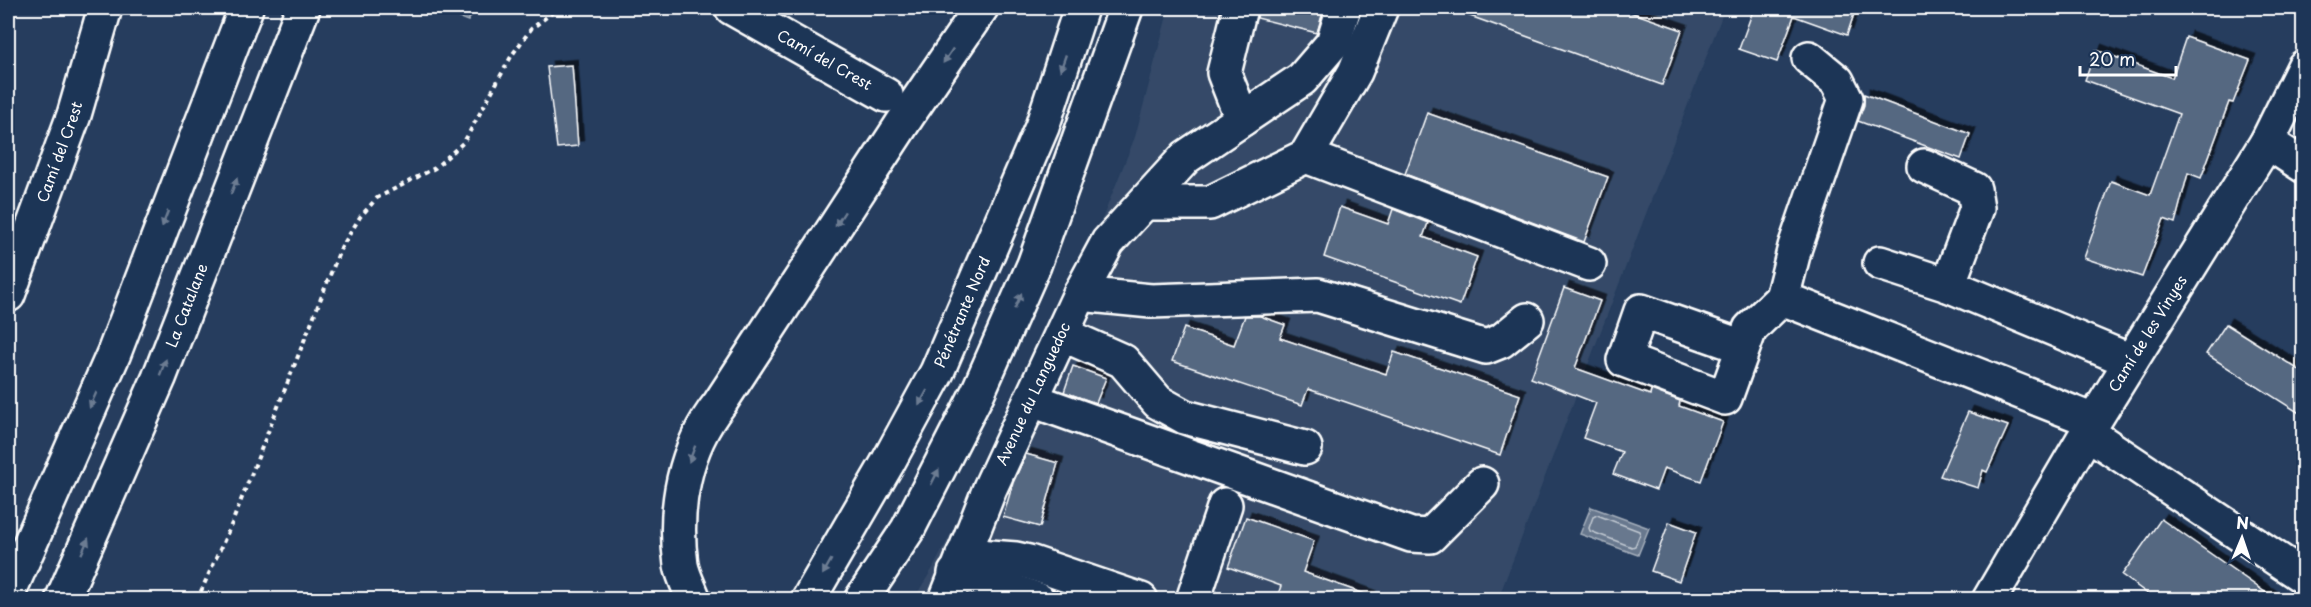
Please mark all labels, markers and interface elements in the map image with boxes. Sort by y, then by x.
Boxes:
street label: Camí del Crest [773,23,877,95]
scale bar [2080,39,2176,77]
text: 20 m [2089,45,2135,72]
one-way arrow [943,48,954,64]
one-way arrow [1058,54,1068,72]
street label: Camí del Crest [30,99,87,206]
one-way arrow [229,176,239,194]
one-way arrow [159,210,169,228]
one-way arrow [835,210,846,227]
street label: Pénétrante Nord [927,252,995,371]
street label: La Catalane [159,259,213,351]
street label: Camí de les Vinyes [2102,270,2192,396]
one-way arrow [1013,292,1023,310]
street label: Avenue du Languedoc [989,318,1075,469]
one-way arrow [159,358,168,376]
one-way arrow [918,389,928,406]
one-way arrow [89,392,98,409]
one-way arrow [687,445,697,463]
one-way arrow [930,469,939,486]
north arrow [2212,508,2272,568]
text: N [2236,510,2249,534]
one-way arrow [81,537,90,555]
one-way arrow [822,559,832,576]

